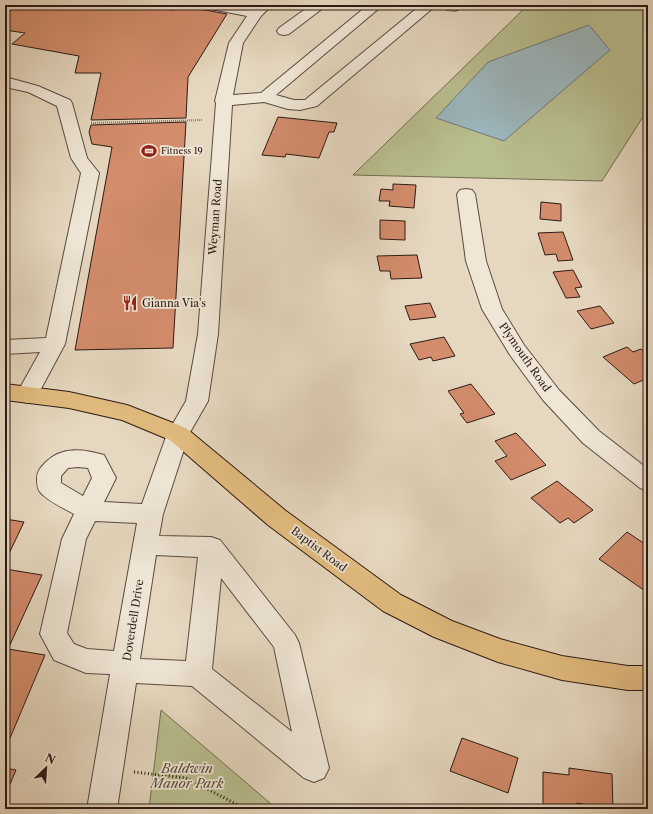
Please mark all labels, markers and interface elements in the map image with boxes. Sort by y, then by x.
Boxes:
sports icon: Fitness 19 [140,142,158,160]
place label: Fitness 19 [161,145,203,156]
street label: Weyman Road [205,178,225,257]
restaurant icon: Gianna Via's [121,294,139,312]
place label: Gianna Via's [142,296,206,310]
street label: Plymouth Road [496,320,554,395]
street label: Baptist Road [288,523,350,575]
street label: Doverdell Drive [120,578,146,662]
north arrow [26,748,66,788]
text: N [43,751,58,767]
park label: Baldwin Manor Park [149,760,224,791]

